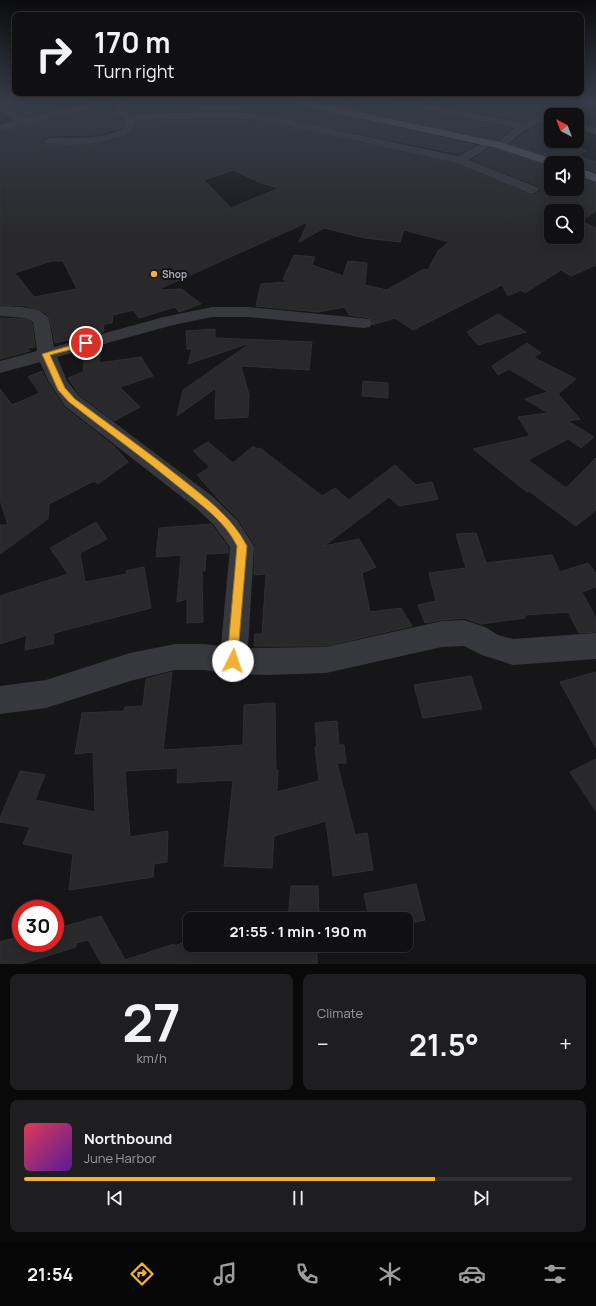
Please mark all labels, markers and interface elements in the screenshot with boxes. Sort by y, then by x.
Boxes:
text: 170 m [94,23,170,61]
icon: right [28,28,80,80]
text: Turn right [94,59,175,83]
north arrow [544,108,584,148]
map controls [544,108,584,244]
button: sound [544,156,584,196]
button: search [544,204,584,244]
place label: Shop [162,267,187,281]
marker: Shop [149,269,159,279]
pin [69,326,103,360]
icon: arrive [75,332,97,354]
position arrow [212,640,254,682]
speed limit sign: 30 [12,900,64,952]
text: 21:55 · 1 min · 190 m [229,921,367,942]
text: 27 [122,987,181,1058]
text: Climate [317,1004,363,1022]
text: 21.5° [409,1024,479,1065]
text: − [317,1029,329,1059]
text: + [559,1029,572,1059]
text: km/h [136,1049,167,1067]
text: Northbound [84,1128,172,1149]
text: June Harbor [84,1149,157,1167]
icon: previous [104,1187,126,1209]
icon: pause [287,1187,309,1209]
icon: next [470,1187,492,1209]
icon: directions [128,1260,156,1288]
icon: music [211,1260,239,1288]
icon: phone [293,1260,321,1288]
icon: climate [376,1260,404,1288]
icon: car [458,1260,486,1288]
icon: filters [541,1260,569,1288]
text: 21:54 [27,1262,74,1286]

